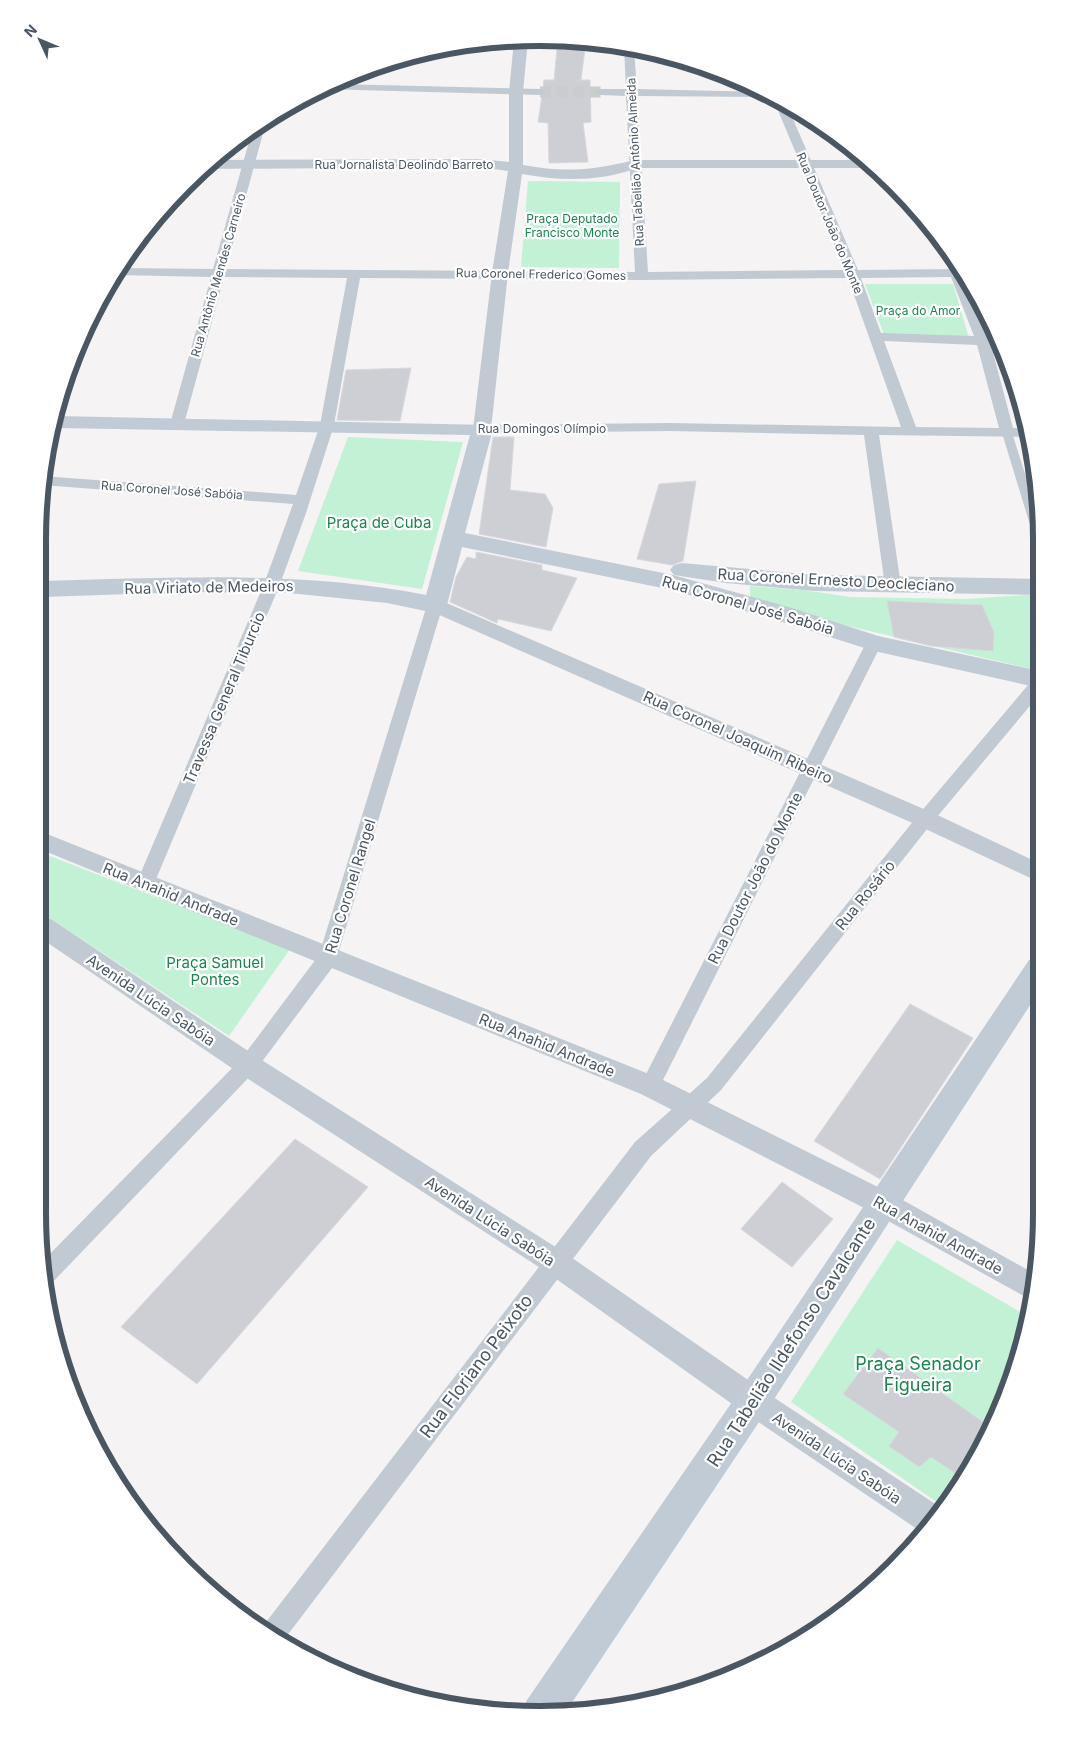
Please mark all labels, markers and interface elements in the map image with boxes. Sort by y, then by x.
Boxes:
north arrow [15,15,65,65]
text: N [20,21,40,40]
street label: Rua Tabelião Antônio Almeida [623,77,647,247]
street label: Rua Doutor João do Monte [793,150,867,296]
street label: Rua Jornalista Deolindo Barreto [314,157,494,172]
street label: Rua Antônio Mendes Carneiro [187,191,249,359]
park label: Praça Deputado Francisco Monte [525,211,619,240]
street label: Rua Coronel Frederico Gomes [456,265,626,283]
park label: Praça do Amor [876,303,961,318]
street label: Rua Domingos Olímpio [478,421,606,436]
street label: Rua Coronel José Sabóia [101,478,243,502]
park label: Praça de Cuba [327,513,431,532]
street label: Rua Coronel Ernesto Deocleciano [717,564,955,596]
street label: Rua Coronel José Sabóia [660,571,836,639]
street label: Rua Viriato de Medeiros [124,576,294,598]
street label: Travessa General Tiburcio [179,609,269,787]
street label: Rua Coronel Joaquim Ribeiro [640,687,836,787]
street label: Rua Doutor João do Monte [703,789,807,967]
street label: Rua Coronel Rangel [321,817,379,955]
street label: Rua Rosário [831,856,899,934]
street label: Rua Anahid Andrade [100,858,242,930]
street label: Avenida Lúcia Sabóia [83,950,219,1050]
park label: Praça Samuel Pontes [166,953,264,989]
street label: Rua Anahid Andrade [476,1009,618,1081]
street label: Avenida Lúcia Sabóia [421,1172,559,1270]
street label: Rua Anahid Andrade [870,1192,1006,1278]
street label: Rua Tabelião Ildefonso Cavalcante [703,1214,879,1470]
street label: Rua Floriano Peixoto [415,1290,537,1442]
park label: Praça Senador Figueira [855,1353,981,1395]
street label: Avenida Lúcia Sabóia [769,1408,905,1508]

